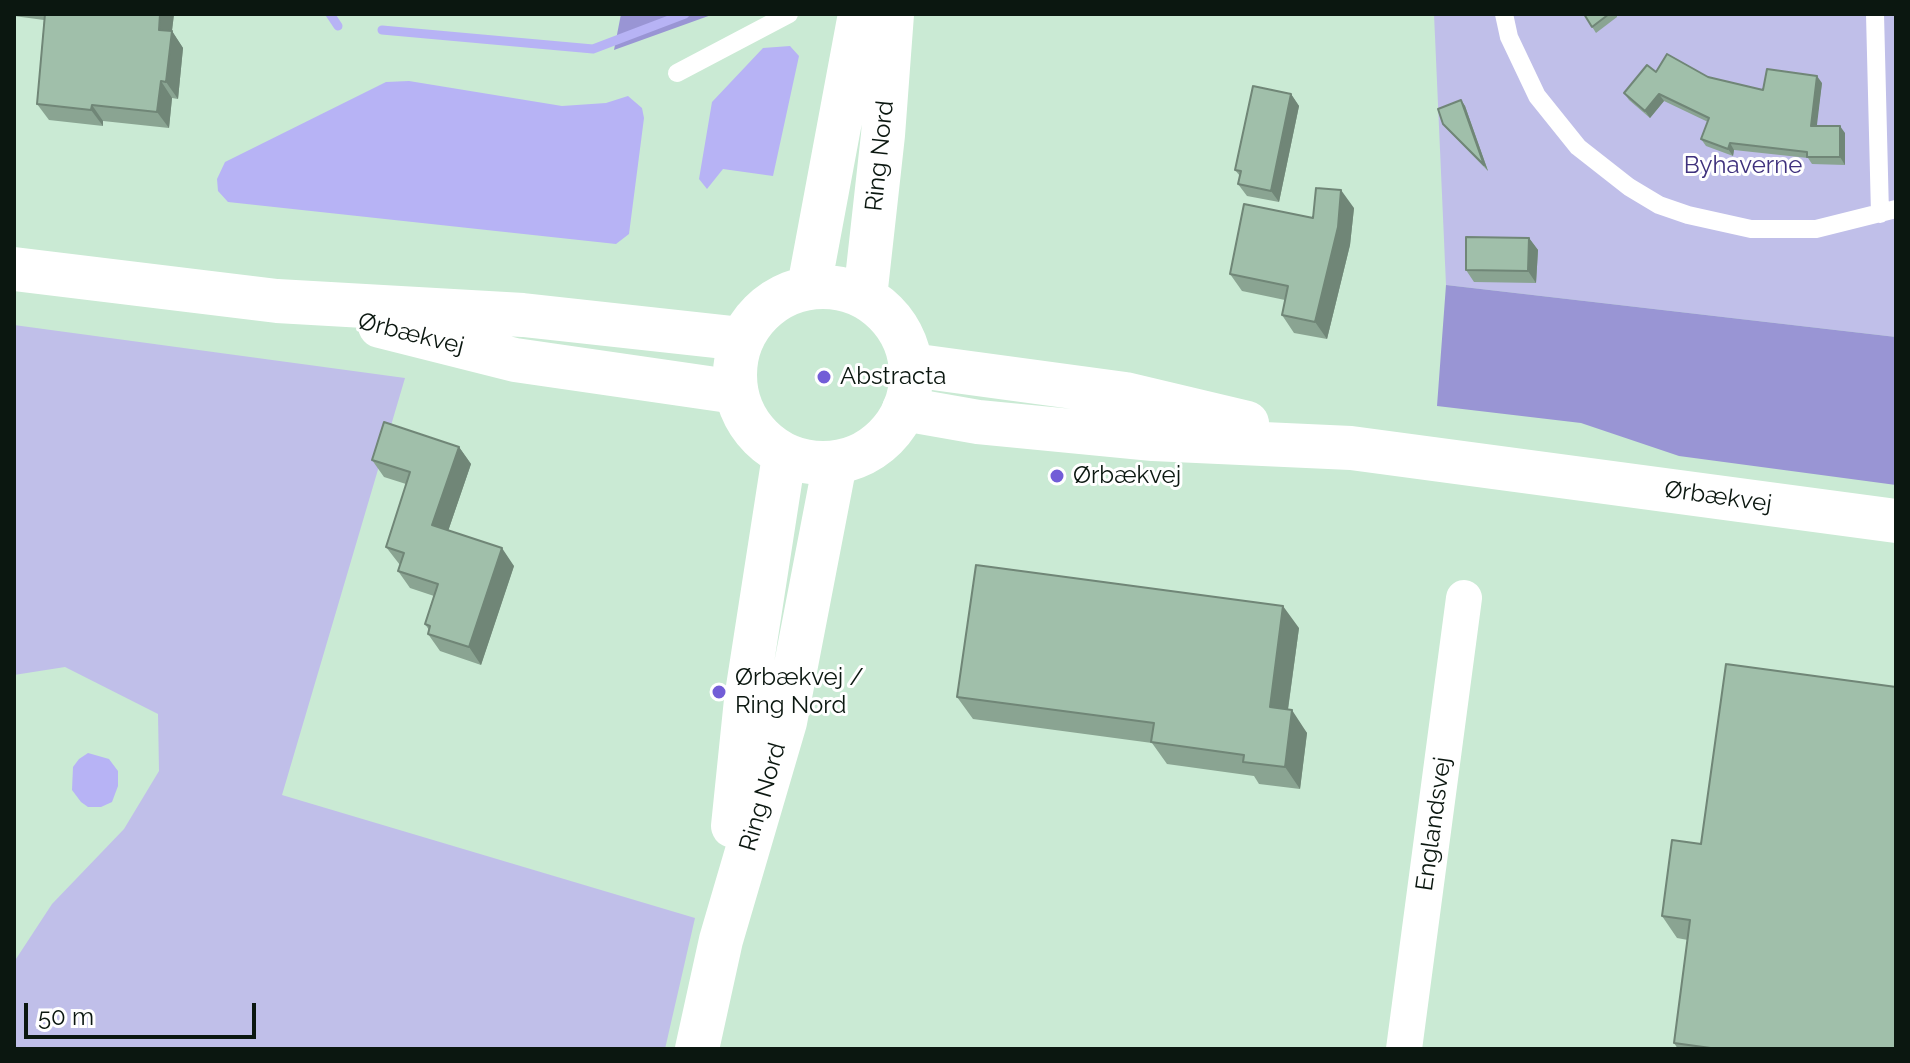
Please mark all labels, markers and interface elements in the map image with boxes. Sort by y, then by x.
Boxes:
street label: Ring Nord [860,99,900,213]
park label: Byhaverne [1684,152,1802,180]
street label: Ørbækvej [355,307,467,361]
place label: Abstracta [840,363,946,391]
marker: Abstracta [815,368,833,386]
place label: Ørbækvej [1073,462,1181,490]
marker: Ørbækvej [1048,467,1066,485]
street label: Ørbækvej [1662,475,1774,519]
place label: Ørbækvej / Ring Nord [735,664,864,720]
marker: Ørbækvej / Ring Nord [710,683,728,701]
street label: Ring Nord [734,740,792,854]
street label: Englandsvej [1410,755,1458,893]
scale bar [28,987,260,1037]
text: 50 m [38,1002,94,1031]

